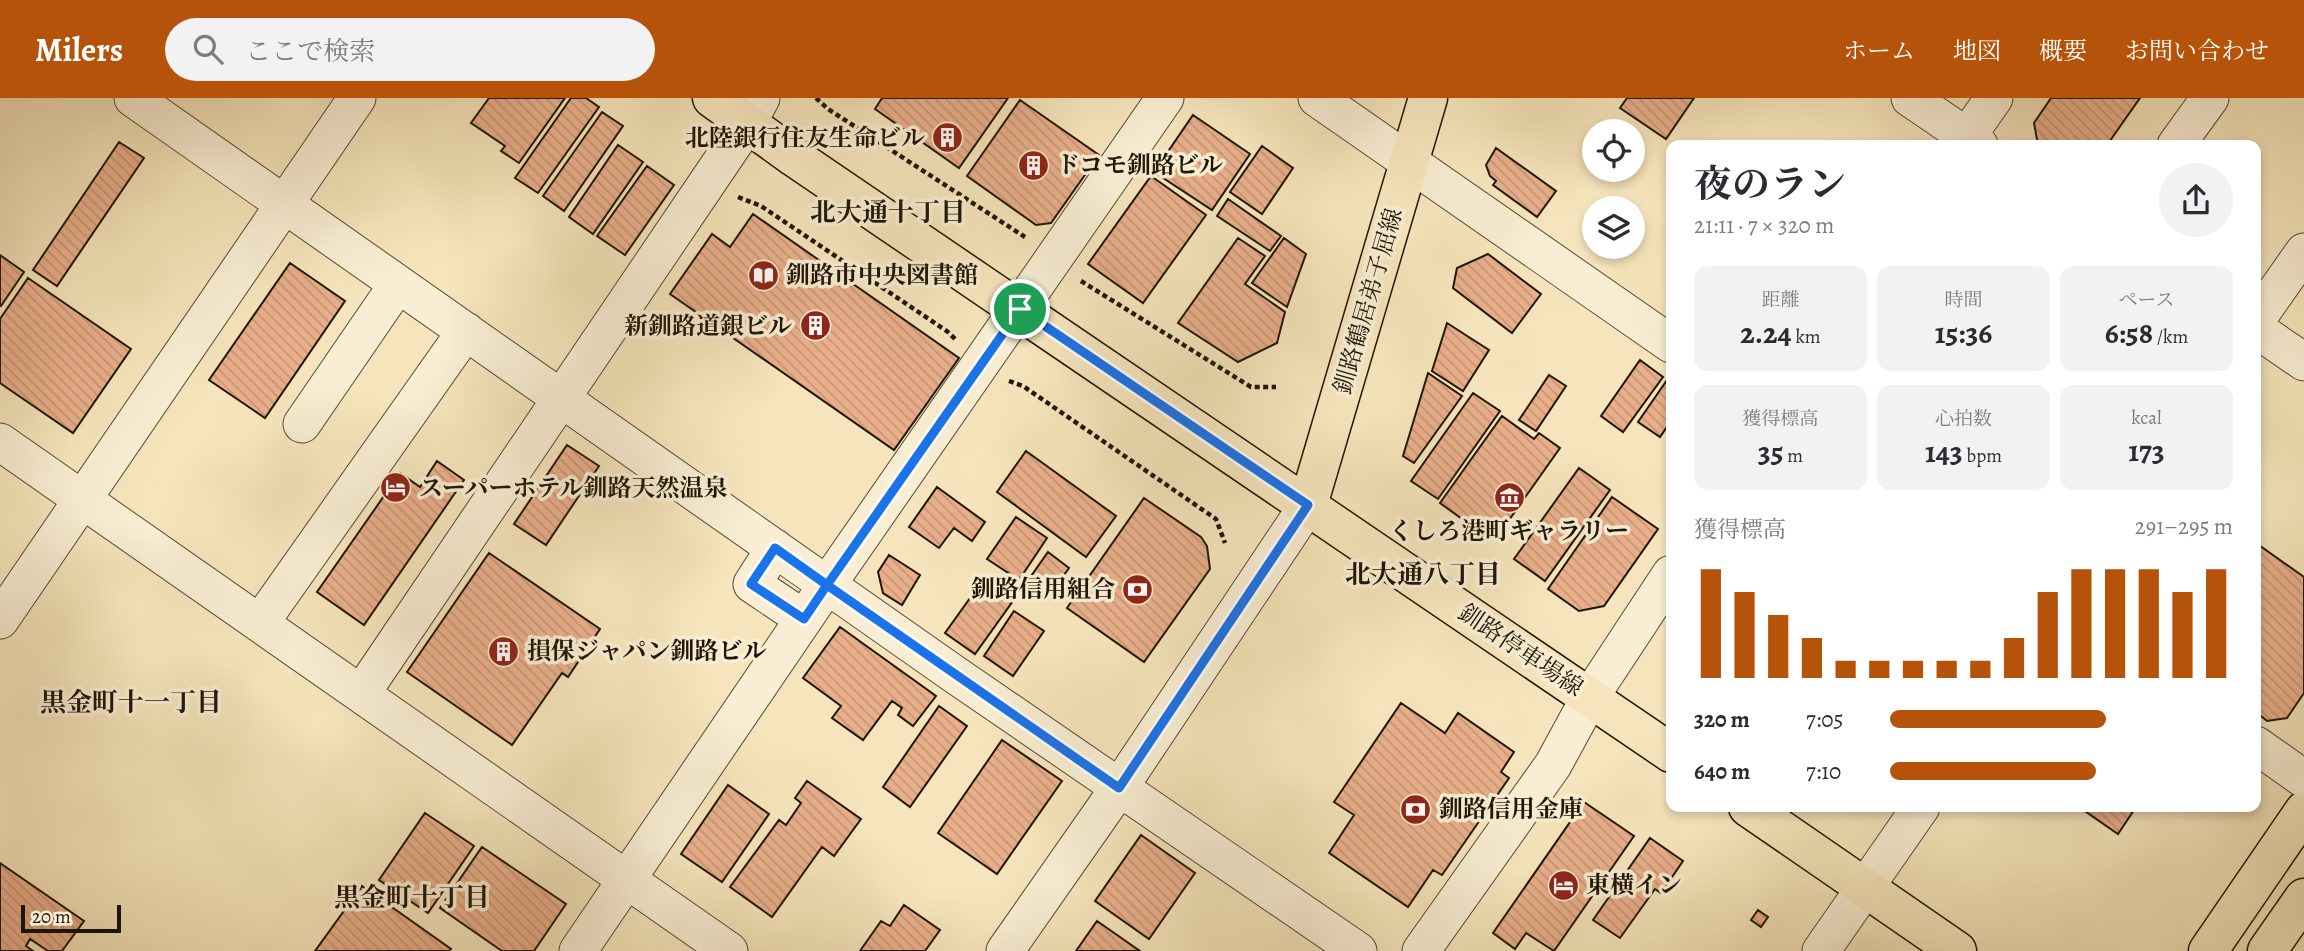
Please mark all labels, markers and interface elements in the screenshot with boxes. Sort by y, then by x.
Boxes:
search box [165,18,655,81]
text: Milers [35,27,123,72]
icon: search [189,30,227,68]
text: ここで検索 [245,34,375,69]
text: ホーム [1843,35,1915,67]
text: 地図 [1953,35,2001,67]
text: 概要 [2039,35,2087,67]
text: お問い合わせ [2125,35,2269,67]
map controls [1582,119,1645,259]
button: locate [1582,119,1645,182]
building icon: 北陸銀行住友生命ビル [931,121,965,155]
place label: 北陸銀行住友生命ビル [685,122,925,154]
building icon: ドコモ釧路ビル [1016,148,1050,182]
place label: ドコモ釧路ビル [1056,149,1223,181]
text: 夜のラン [1694,158,1846,210]
button: share [2159,163,2233,237]
district label: 北大通十丁目 [810,195,966,230]
button: layers [1582,196,1645,259]
street label: 釧路鶴居弟子屈線 [1326,204,1410,398]
text: 21:11 · 7 × 320 m [1694,210,1835,241]
library icon: 釧路市中央図書館 [746,258,780,292]
place label: 釧路市中央図書館 [786,259,978,291]
pin [990,279,1050,339]
text: 距離 [1761,287,1800,313]
text: 時間 [1944,287,1983,313]
text: ペース [2118,287,2175,313]
icon: arrive [1001,290,1039,328]
building icon: 新釧路道銀ビル [798,309,832,343]
place label: 新釧路道銀ビル [624,310,792,342]
text: 2.24 [1740,313,1792,353]
text: 15:36 [1935,313,1992,353]
text: 6:58 [2105,313,2153,353]
text: km [1792,324,1821,350]
text: /km [2153,324,2188,350]
text: kcal [2131,405,2162,431]
text: 獲得標高 [1742,406,1819,432]
text: 心拍数 [1935,406,1992,432]
text: 173 [2128,431,2165,471]
text: 35 [1758,432,1784,472]
text: 143 [1925,432,1963,472]
text: m [1784,443,1803,469]
text: bpm [1963,443,2002,469]
hotel icon: スーパーホテル釧路天然温泉 [379,471,413,505]
place label: スーパーホテル釧路天然温泉 [419,472,727,504]
museum icon: くしろ港町ギャラリー [1492,480,1526,514]
text: 291–295 m [2135,511,2233,542]
text: 獲得標高 [1694,514,1786,545]
place label: くしろ港町ギャラリー [1389,515,1629,547]
district label: 北大通八丁目 [1345,557,1501,592]
bank icon: 釧路信用組合 [1121,572,1155,606]
place label: 釧路信用組合 [971,573,1115,605]
street label: 釧路停車場線 [1452,596,1590,704]
building icon: 損保ジャパン釧路ビル [487,634,521,668]
place label: 損保ジャパン釧路ビル [527,635,767,667]
district label: 黒金町十一丁目 [40,685,222,720]
text: 320 m [1694,704,1750,735]
text: 7:05 [1806,704,1843,735]
text: 640 m [1694,756,1750,787]
text: 7:10 [1806,756,1841,787]
bank icon: 釧路信用金庫 [1399,792,1433,826]
place label: 釧路信用金庫 [1439,793,1583,825]
hotel icon: 東横イン [1546,868,1580,902]
place label: 東横イン [1586,869,1682,901]
district label: 黒金町十丁目 [334,880,490,915]
scale bar [21,902,121,934]
text: 20 m [32,904,71,930]

